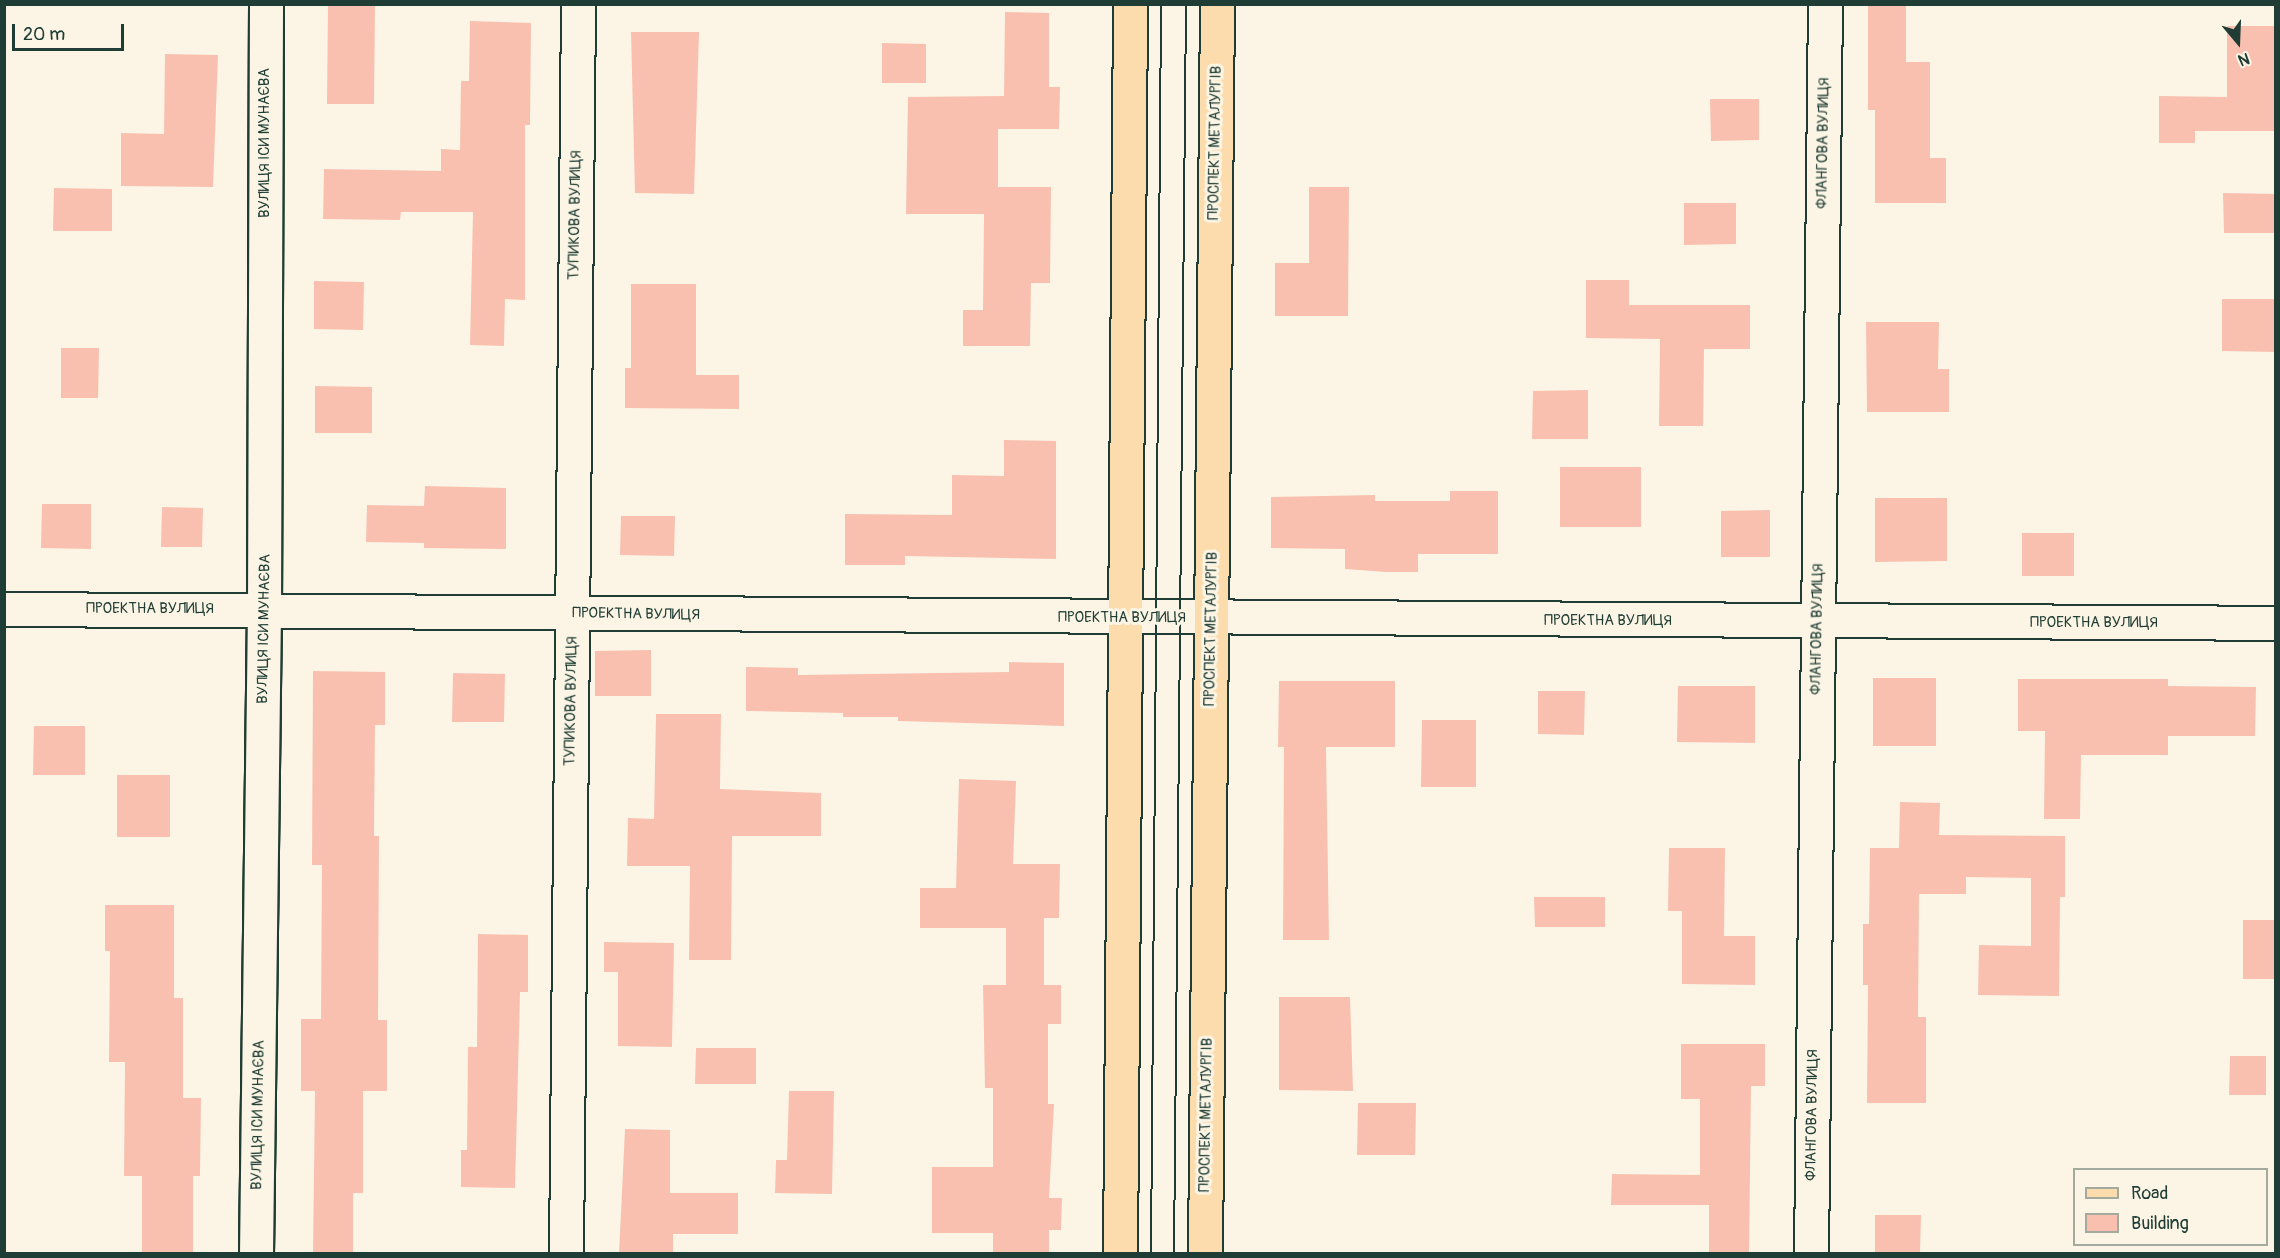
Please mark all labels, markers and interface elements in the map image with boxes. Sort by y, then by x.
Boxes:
scale bar [15,12,128,50]
north arrow [2208,12,2268,72]
text: 20 m [23,23,65,46]
text: N [2235,48,2252,70]
street label: ПРОСПЕКТ МЕТАЛУРГІВ [1205,66,1225,220]
street label: ВУЛИЦЯ ІСИ МУНАЄВА [256,68,274,218]
street label: ФЛАНГОВА ВУЛИЦЯ [1813,77,1833,209]
street label: ТУПИКОВА ВУЛИЦЯ [565,150,585,280]
street label: ПРОСПЕКТ МЕТАЛУРГІВ [1201,552,1221,706]
street label: ВУЛИЦЯ ІСИ МУНАЄВА [254,554,274,704]
street label: ФЛАНГОВА ВУЛИЦЯ [1807,563,1827,695]
street label: ПРОЕКТНА ВУЛИЦЯ [86,600,214,618]
street label: ПРОЕКТНА ВУЛИЦЯ [572,604,700,624]
street label: ПРОЕКТНА ВУЛИЦЯ [1058,609,1186,627]
street label: ПРОЕКТНА ВУЛИЦЯ [1544,612,1672,630]
street label: ПРОЕКТНА ВУЛИЦЯ [2030,614,2158,632]
street label: ТУПИКОВА ВУЛИЦЯ [561,636,581,766]
street label: ПРОСПЕКТ МЕТАЛУРГІВ [1196,1038,1216,1192]
street label: ВУЛИЦЯ ІСИ МУНАЄВА [248,1040,268,1190]
street label: ФЛАНГОВА ВУЛИЦЯ [1802,1049,1822,1181]
legend [2073,1168,2268,1246]
text: Road [2131,1182,2168,1205]
text: Building [2131,1212,2189,1235]

